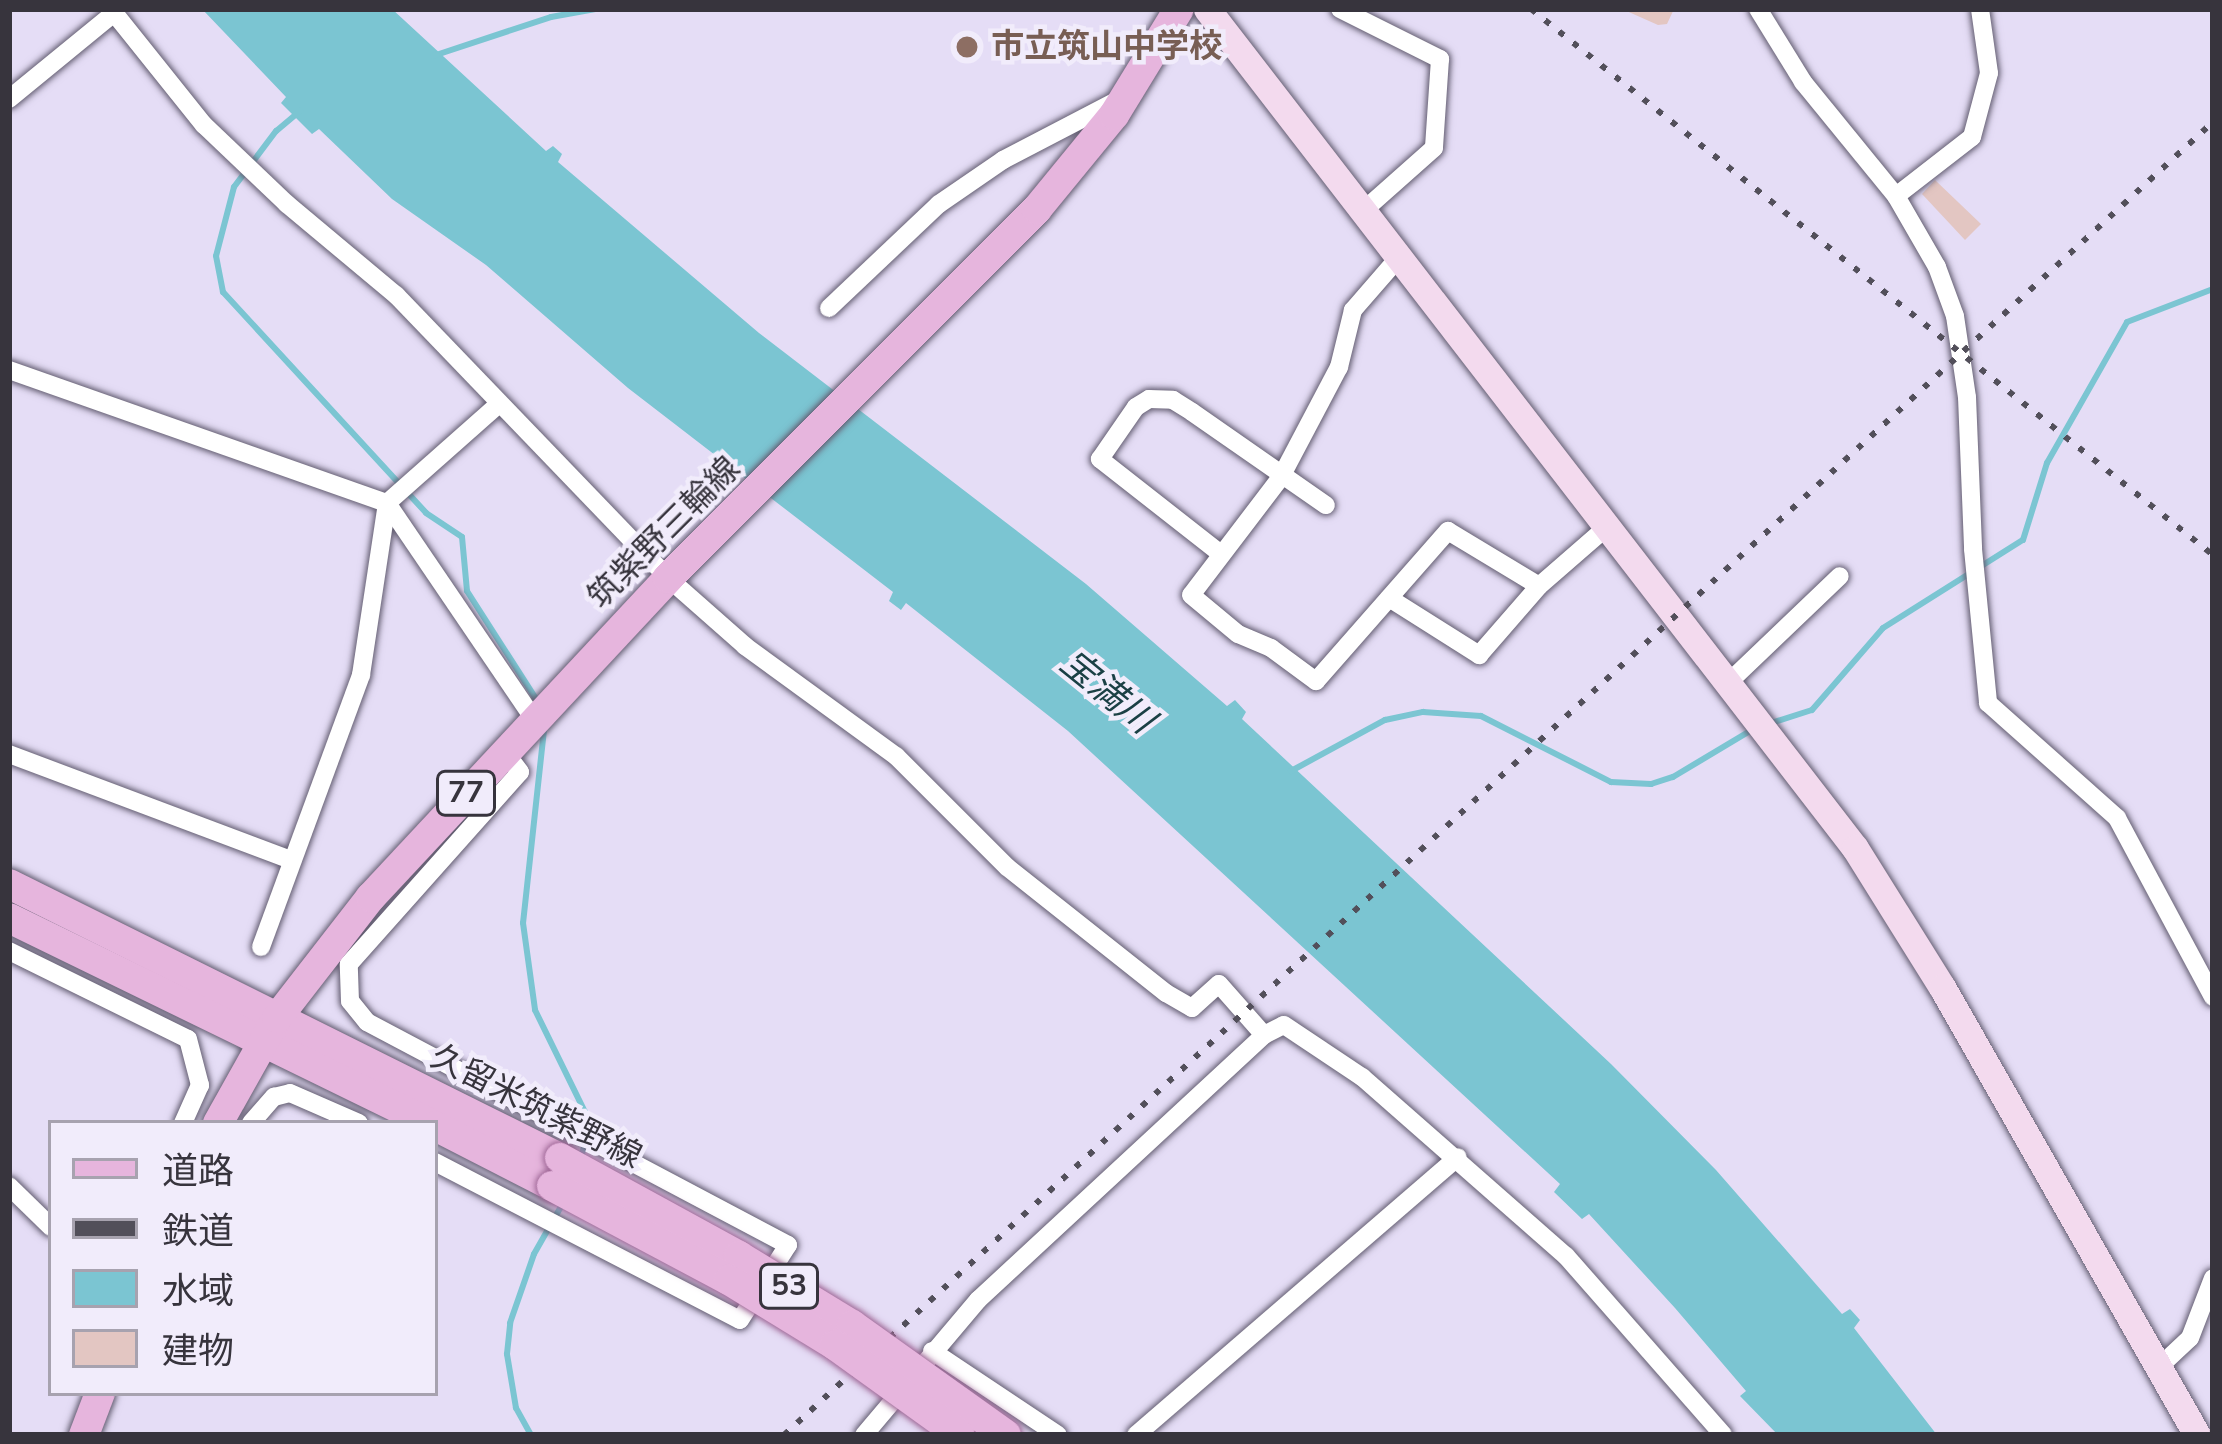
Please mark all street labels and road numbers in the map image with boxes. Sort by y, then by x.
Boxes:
street label: 筑紫野三輪線 [580,449,748,617]
road number: 77 [436,769,496,817]
street label: 久留米筑紫野線 [424,1037,648,1177]
road number: 53 [759,1262,819,1310]

